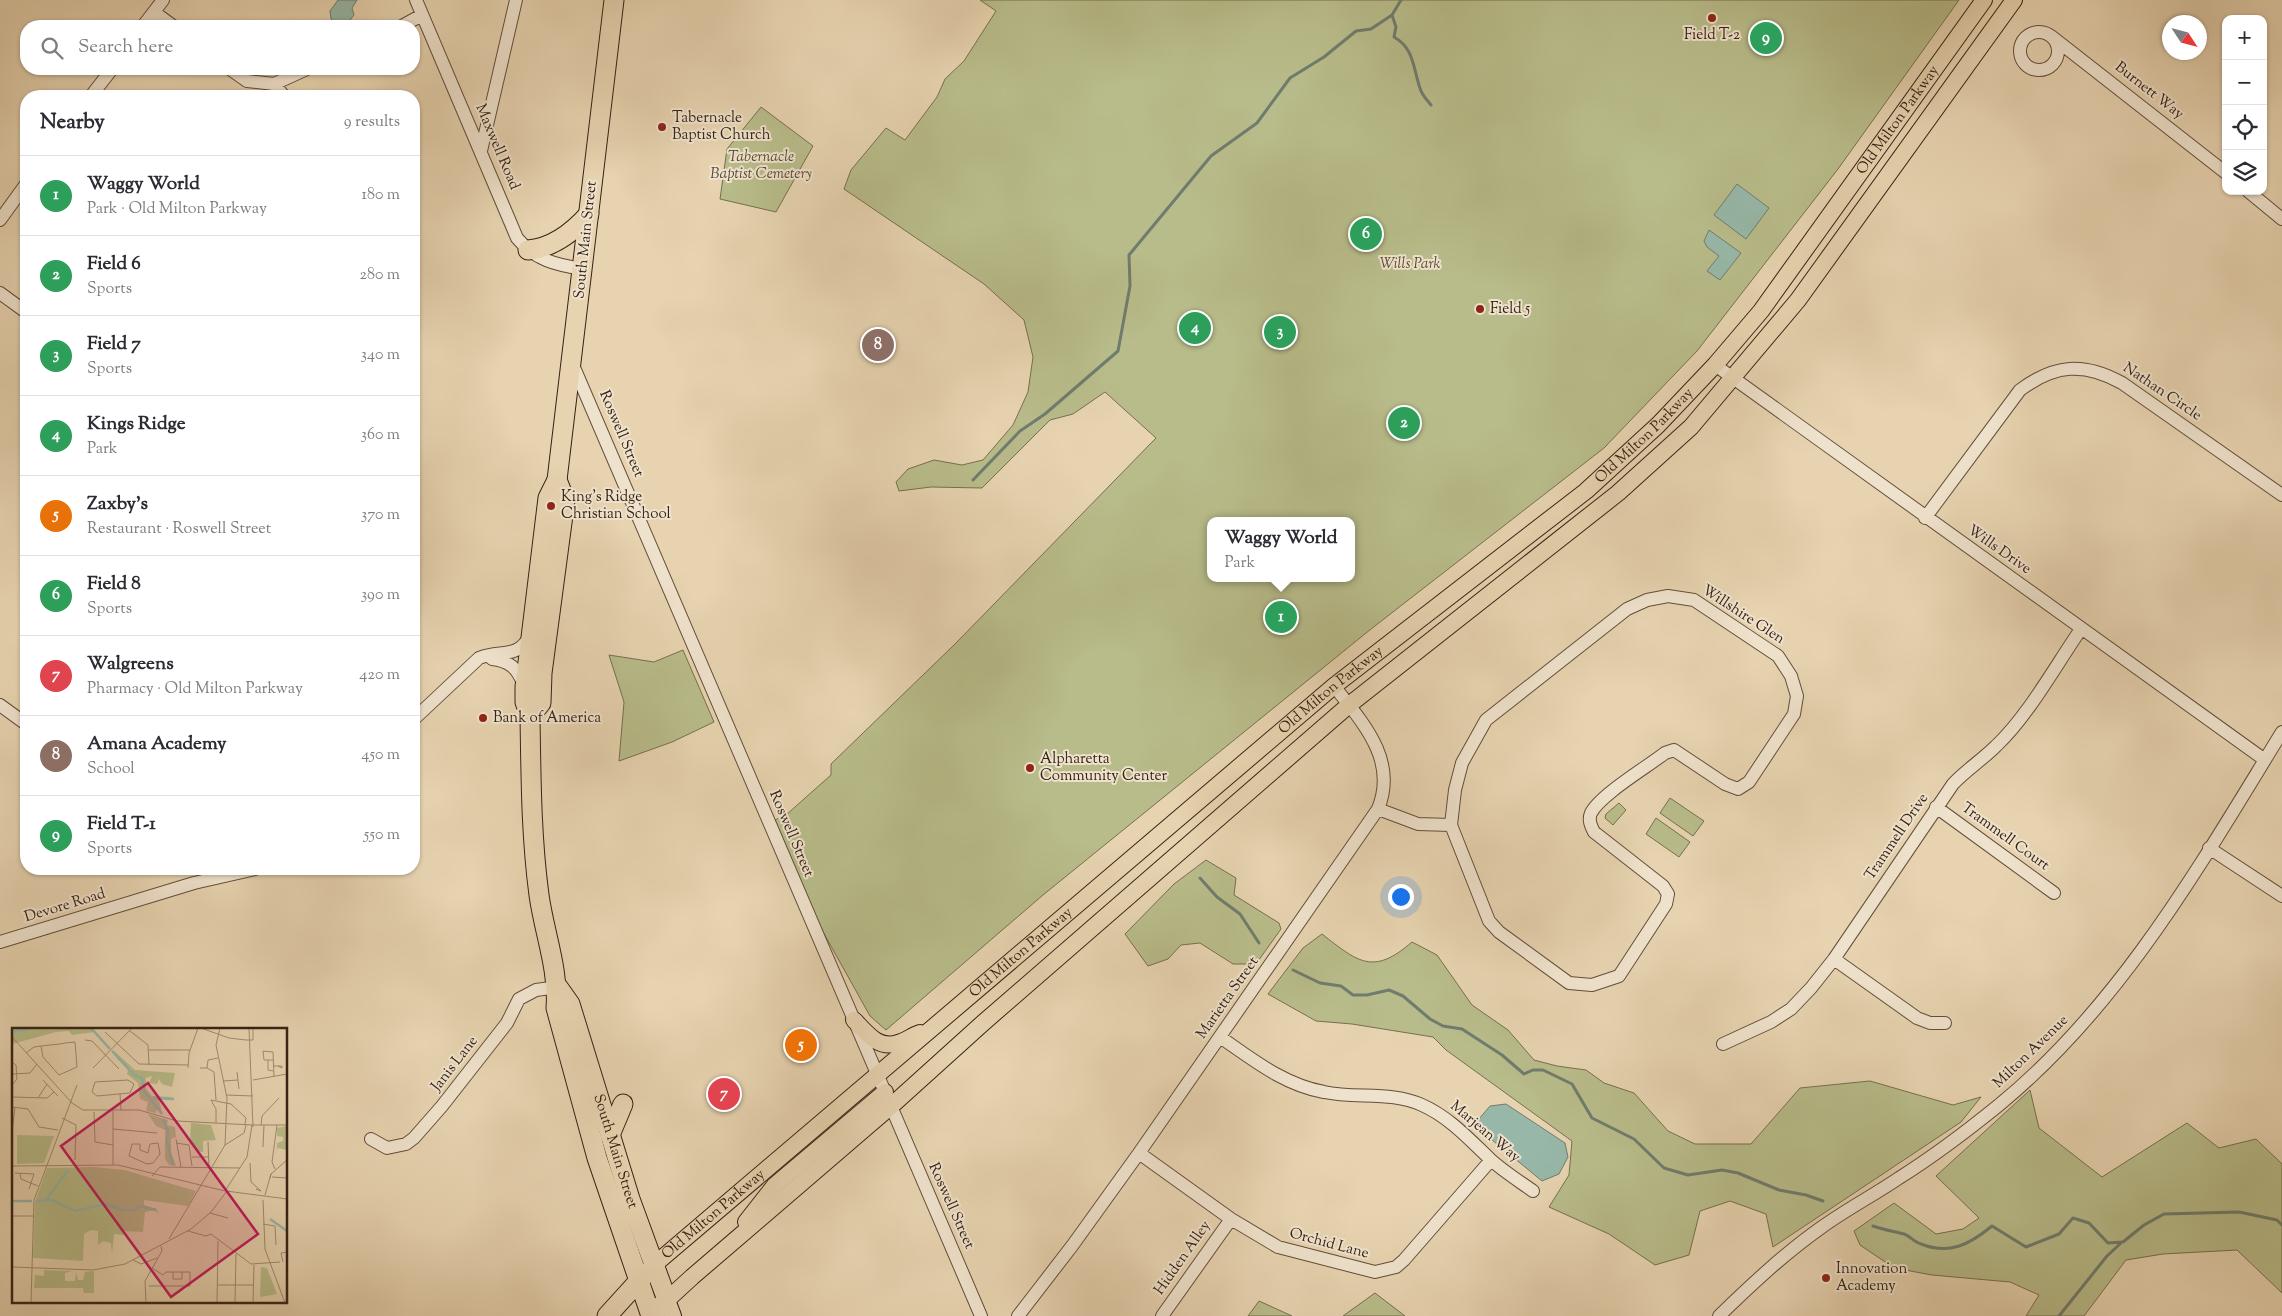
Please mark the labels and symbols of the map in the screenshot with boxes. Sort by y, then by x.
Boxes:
marker: Field T-2 [1706,12,1718,24]
north arrow [2162,15,2207,60]
pin: 9 [1750,19,1782,57]
place label: Field T-2 [1684,25,1740,46]
street label: Burnett Way [2110,57,2188,125]
street label: Old Milton Parkway [1851,61,1945,179]
street label: Maxwell Road [469,101,525,194]
place label: Tabernacle Baptist Church [672,108,771,146]
marker: Tabernacle Baptist Church [656,121,668,133]
park label: Tabernacle Baptist Cemetery [710,147,812,185]
street label: South Main Street [569,180,603,300]
pin: 6 [1350,215,1382,253]
park label: Wills Park [1380,254,1440,275]
place label: Field 5 [1490,299,1530,320]
marker: Field 5 [1474,303,1486,315]
pin: 4 [1179,309,1211,347]
pin: 3 [1264,313,1296,351]
pin: 8 [862,326,894,364]
street label: Nathan Circle [2118,358,2206,426]
street label: Old Milton Parkway [1590,383,1699,488]
street label: Roswell Street [593,387,649,481]
pin: 2 [1388,404,1420,442]
place label: King's Ridge Christian School [561,487,671,525]
marker: King's Ridge Christian School [545,500,557,512]
street label: Wills Drive [1963,520,2035,580]
street label: Willshire Glen [1697,580,1789,650]
pin: 1 [1265,598,1297,636]
street label: Old Milton Parkway [1274,641,1388,739]
place label: Bank of America [493,708,601,729]
marker: Bank of America [477,712,489,724]
place label: Alpharetta Community Center [1040,749,1168,787]
marker: Alpharetta Community Center [1024,762,1036,774]
street label: Roswell Street [763,787,819,881]
street label: Trammell Drive [1860,789,1934,885]
street label: Trammell Court [1957,798,2053,876]
street label: Devore Road [22,884,109,928]
your location [1388,884,1414,910]
street label: Old Milton Parkway [965,902,1078,1003]
street label: Marietta Street [1192,953,1264,1043]
street label: Milton Avenue [1989,1011,2073,1093]
pin: 5 [785,1026,817,1064]
inset map [12,1028,288,1304]
street label: Janis Lane [426,1032,483,1097]
pin: 7 [708,1075,740,1113]
street label: South Main Street [588,1091,643,1212]
street label: Marjean Way [1445,1096,1525,1168]
street label: Roswell Street [923,1160,979,1252]
street label: Old Milton Parkway [657,1164,770,1265]
street label: Hidden Alley [1150,1216,1217,1299]
street label: Orchid Lane [1287,1223,1371,1265]
place label: Innovation Academy [1836,1259,1907,1297]
marker: Innovation Academy [1820,1272,1832,1284]

